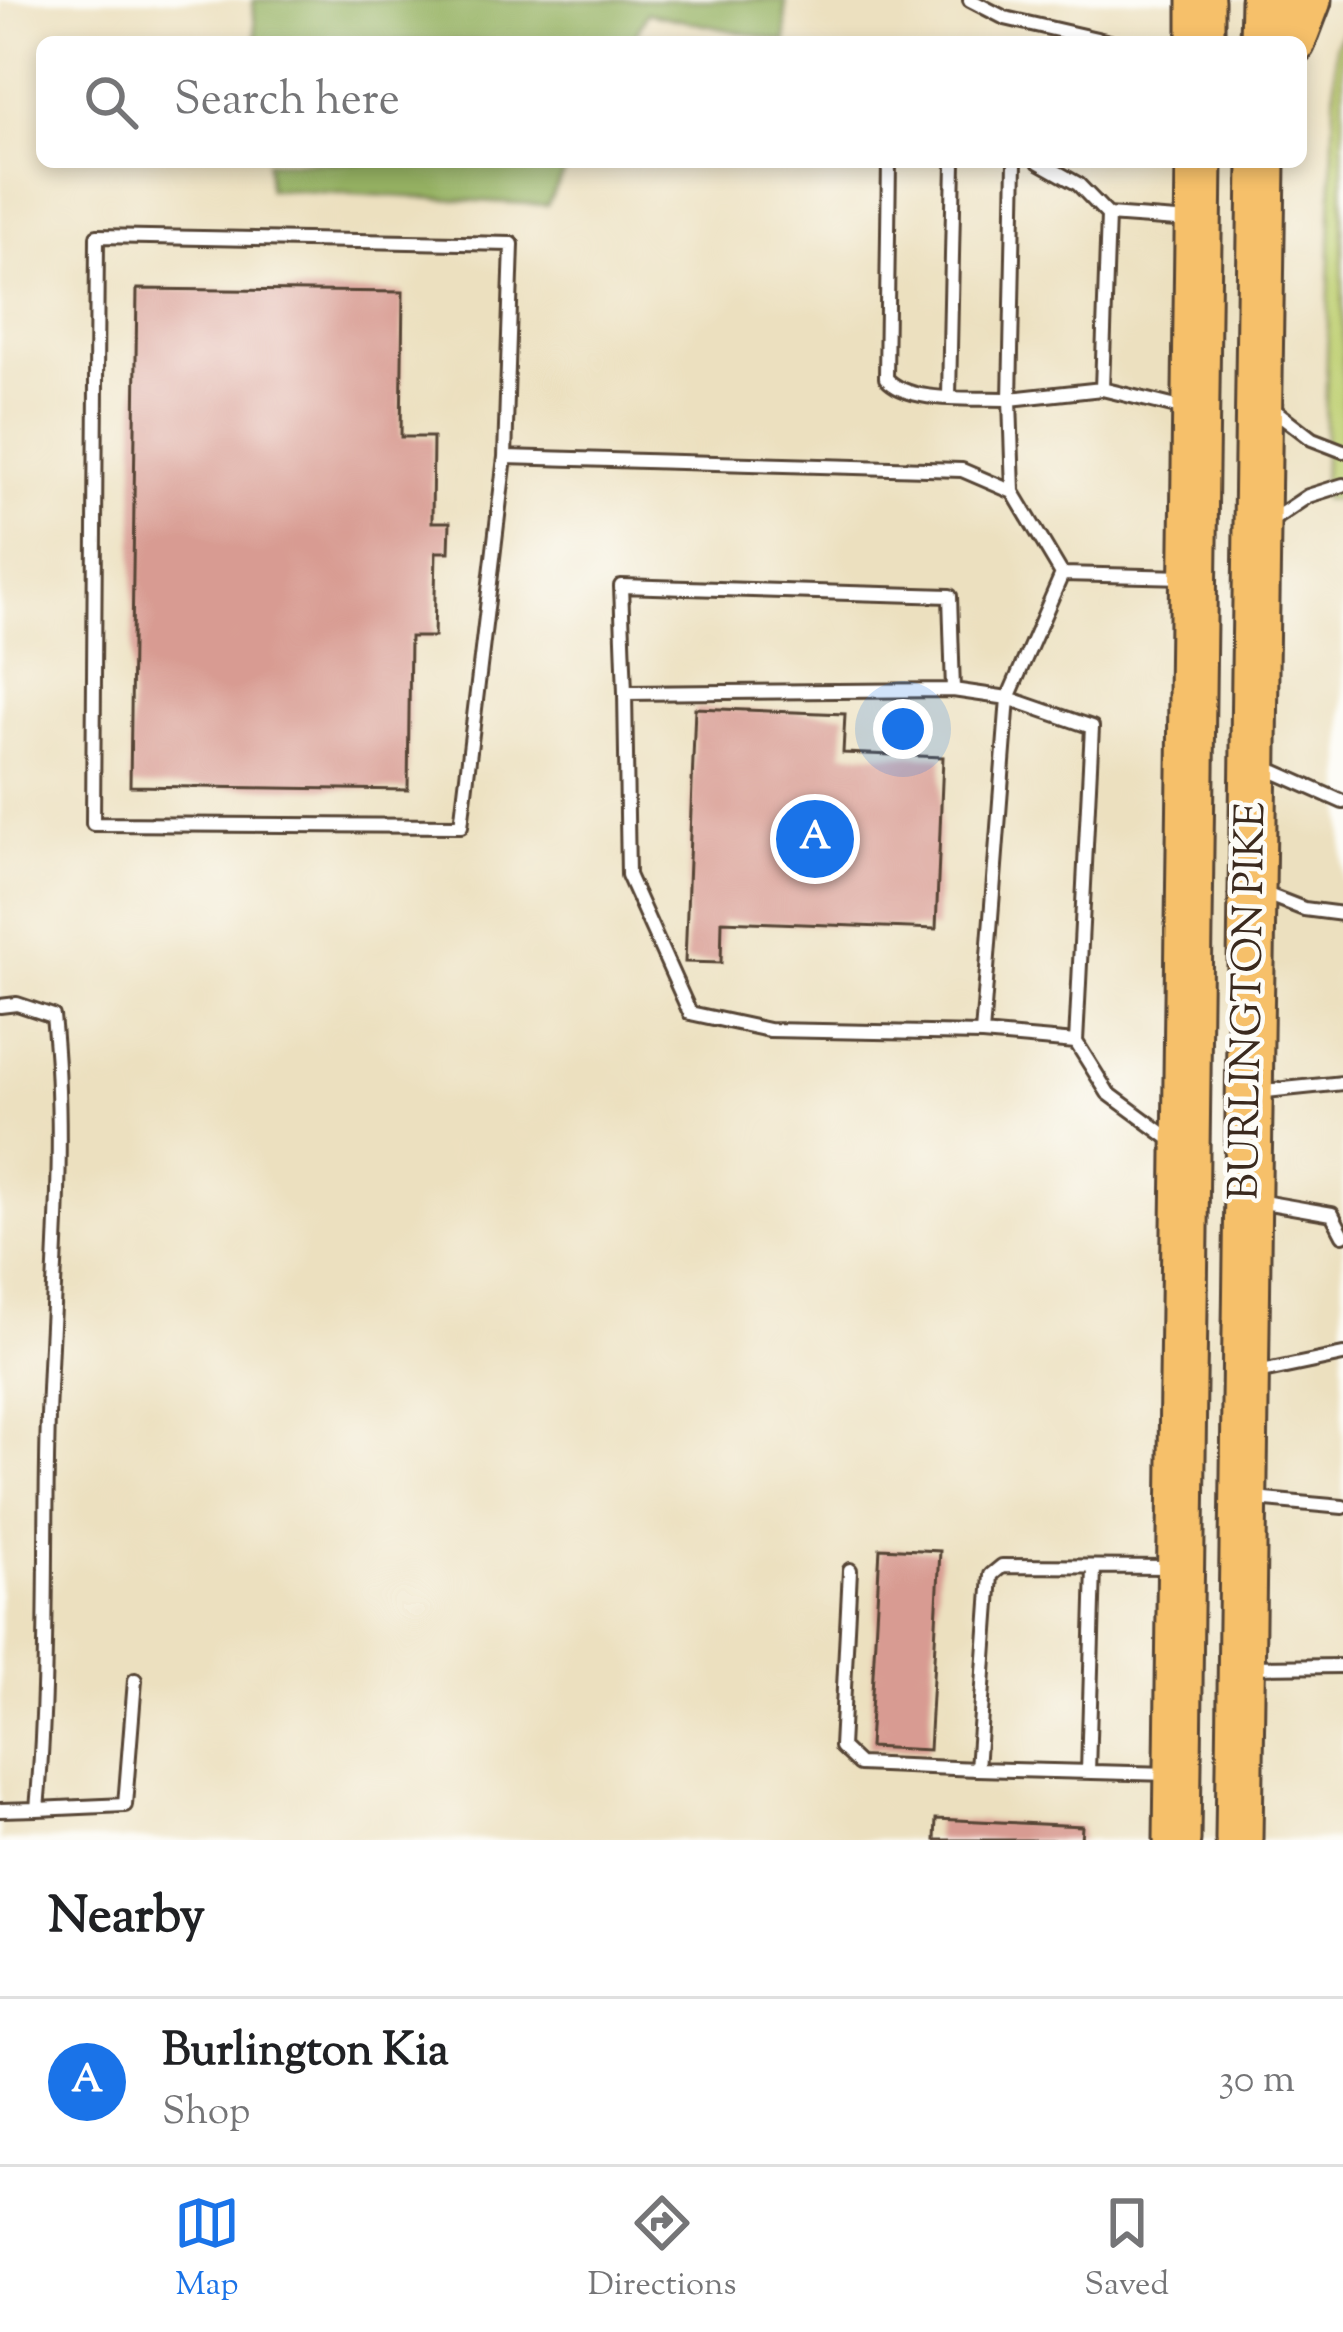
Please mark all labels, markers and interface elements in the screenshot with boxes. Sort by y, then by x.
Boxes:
search box [36,36,1307,168]
icon: search [78,69,144,135]
text: Search here [174,70,400,135]
your location [873,699,933,759]
pin: A [776,794,854,884]
street label: BURLINGTON PIKE [1217,801,1283,1201]
text: Nearby [48,1882,205,1955]
text: Burlington Kia [162,2021,449,2086]
text: A [71,2054,103,2110]
text: 30 m [1218,2054,1295,2110]
text: Shop [162,2086,250,2142]
tab: Map [174,2190,240,2310]
tab: Directions [588,2190,737,2310]
tab: Saved [1084,2190,1169,2310]

